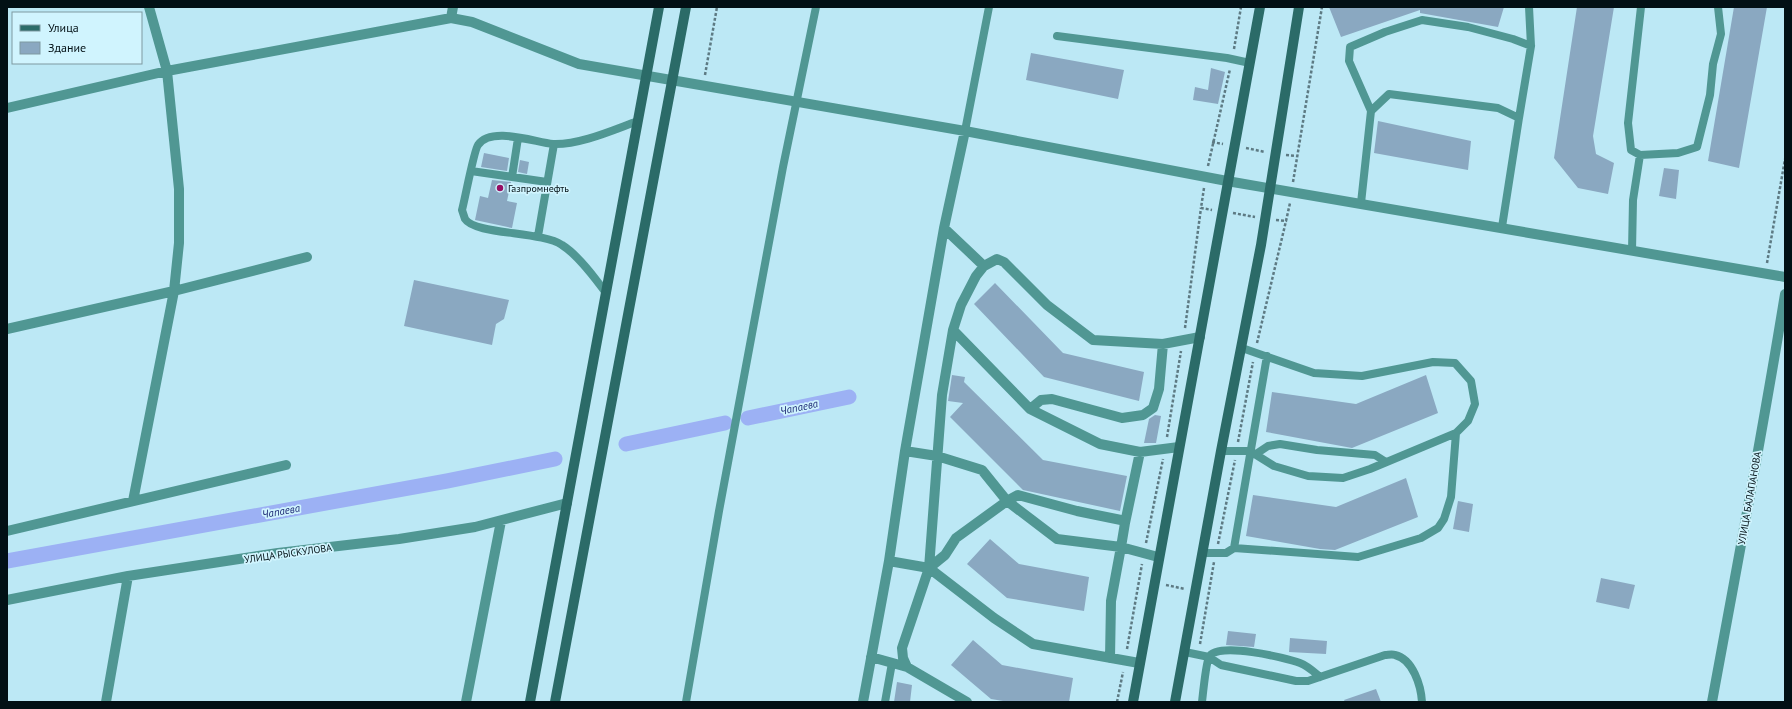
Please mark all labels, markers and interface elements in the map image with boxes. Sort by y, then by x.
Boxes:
legend [12,12,142,64]
text: Улица [48,20,79,35]
text: Здание [48,40,86,55]
place label: Газпромнефть [508,182,569,195]
marker: Газпромнефть [495,183,505,193]
water label: Чапаева [779,396,820,418]
street label: УЛИЦА БАЛАПАНОВА [1735,450,1764,546]
water label: Чапаева [261,501,302,521]
street label: УЛИЦА РЫСКУЛОВА [243,541,333,566]

